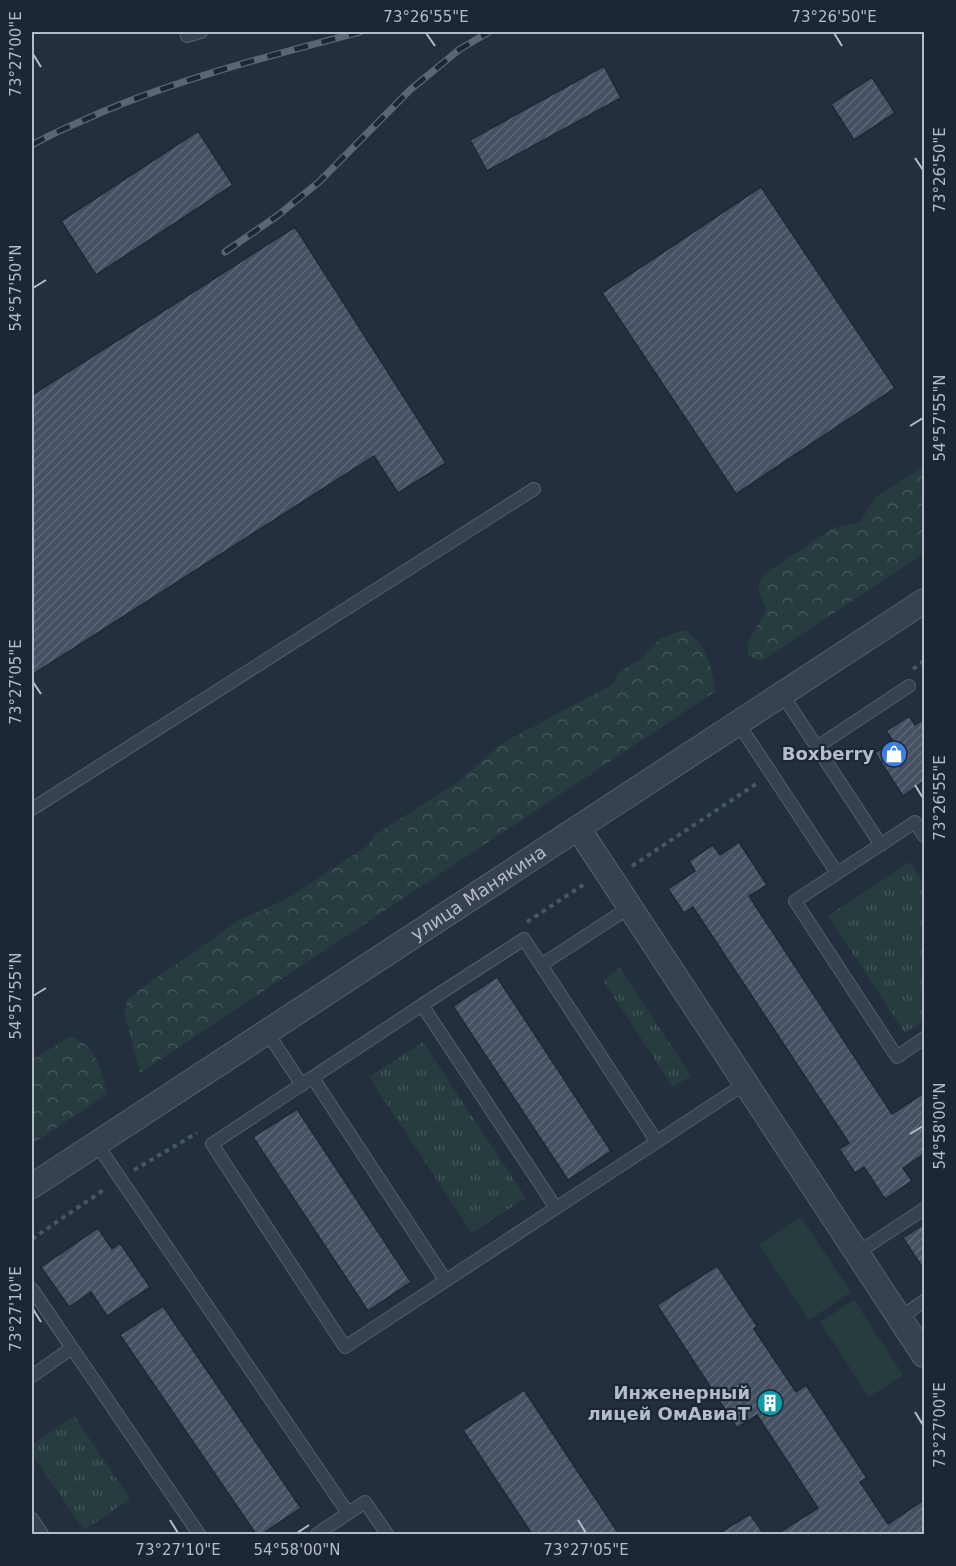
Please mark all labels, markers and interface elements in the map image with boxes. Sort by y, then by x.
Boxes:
text: 73°26'55"E [383,8,469,26]
text: 73°26'50"E [791,8,877,26]
text: 73°27'00"E [7,11,25,97]
text: 73°26'50"E [931,127,949,213]
text: 54°57'50"N [7,244,25,332]
text: 54°57'55"N [931,374,949,462]
text: 73°27'05"E [7,639,25,725]
shop icon: Boxberry [879,739,909,769]
place label: Boxberry [782,743,874,764]
text: 73°26'55"E [931,755,949,841]
street label: улица Манякина [407,841,550,945]
text: 54°57'55"N [7,952,25,1040]
text: 54°58'00"N [931,1082,949,1170]
text: 73°27'10"E [7,1266,25,1352]
place label: Инженерный лицей ОмАвиаТ [587,1382,751,1424]
text: 73°27'00"E [931,1382,949,1468]
building icon: Инженерный лицей ОмАвиаТ [755,1388,785,1418]
text: 73°27'10"E [135,1541,221,1559]
text: 54°58'00"N [253,1541,341,1559]
text: 73°27'05"E [543,1541,629,1559]

